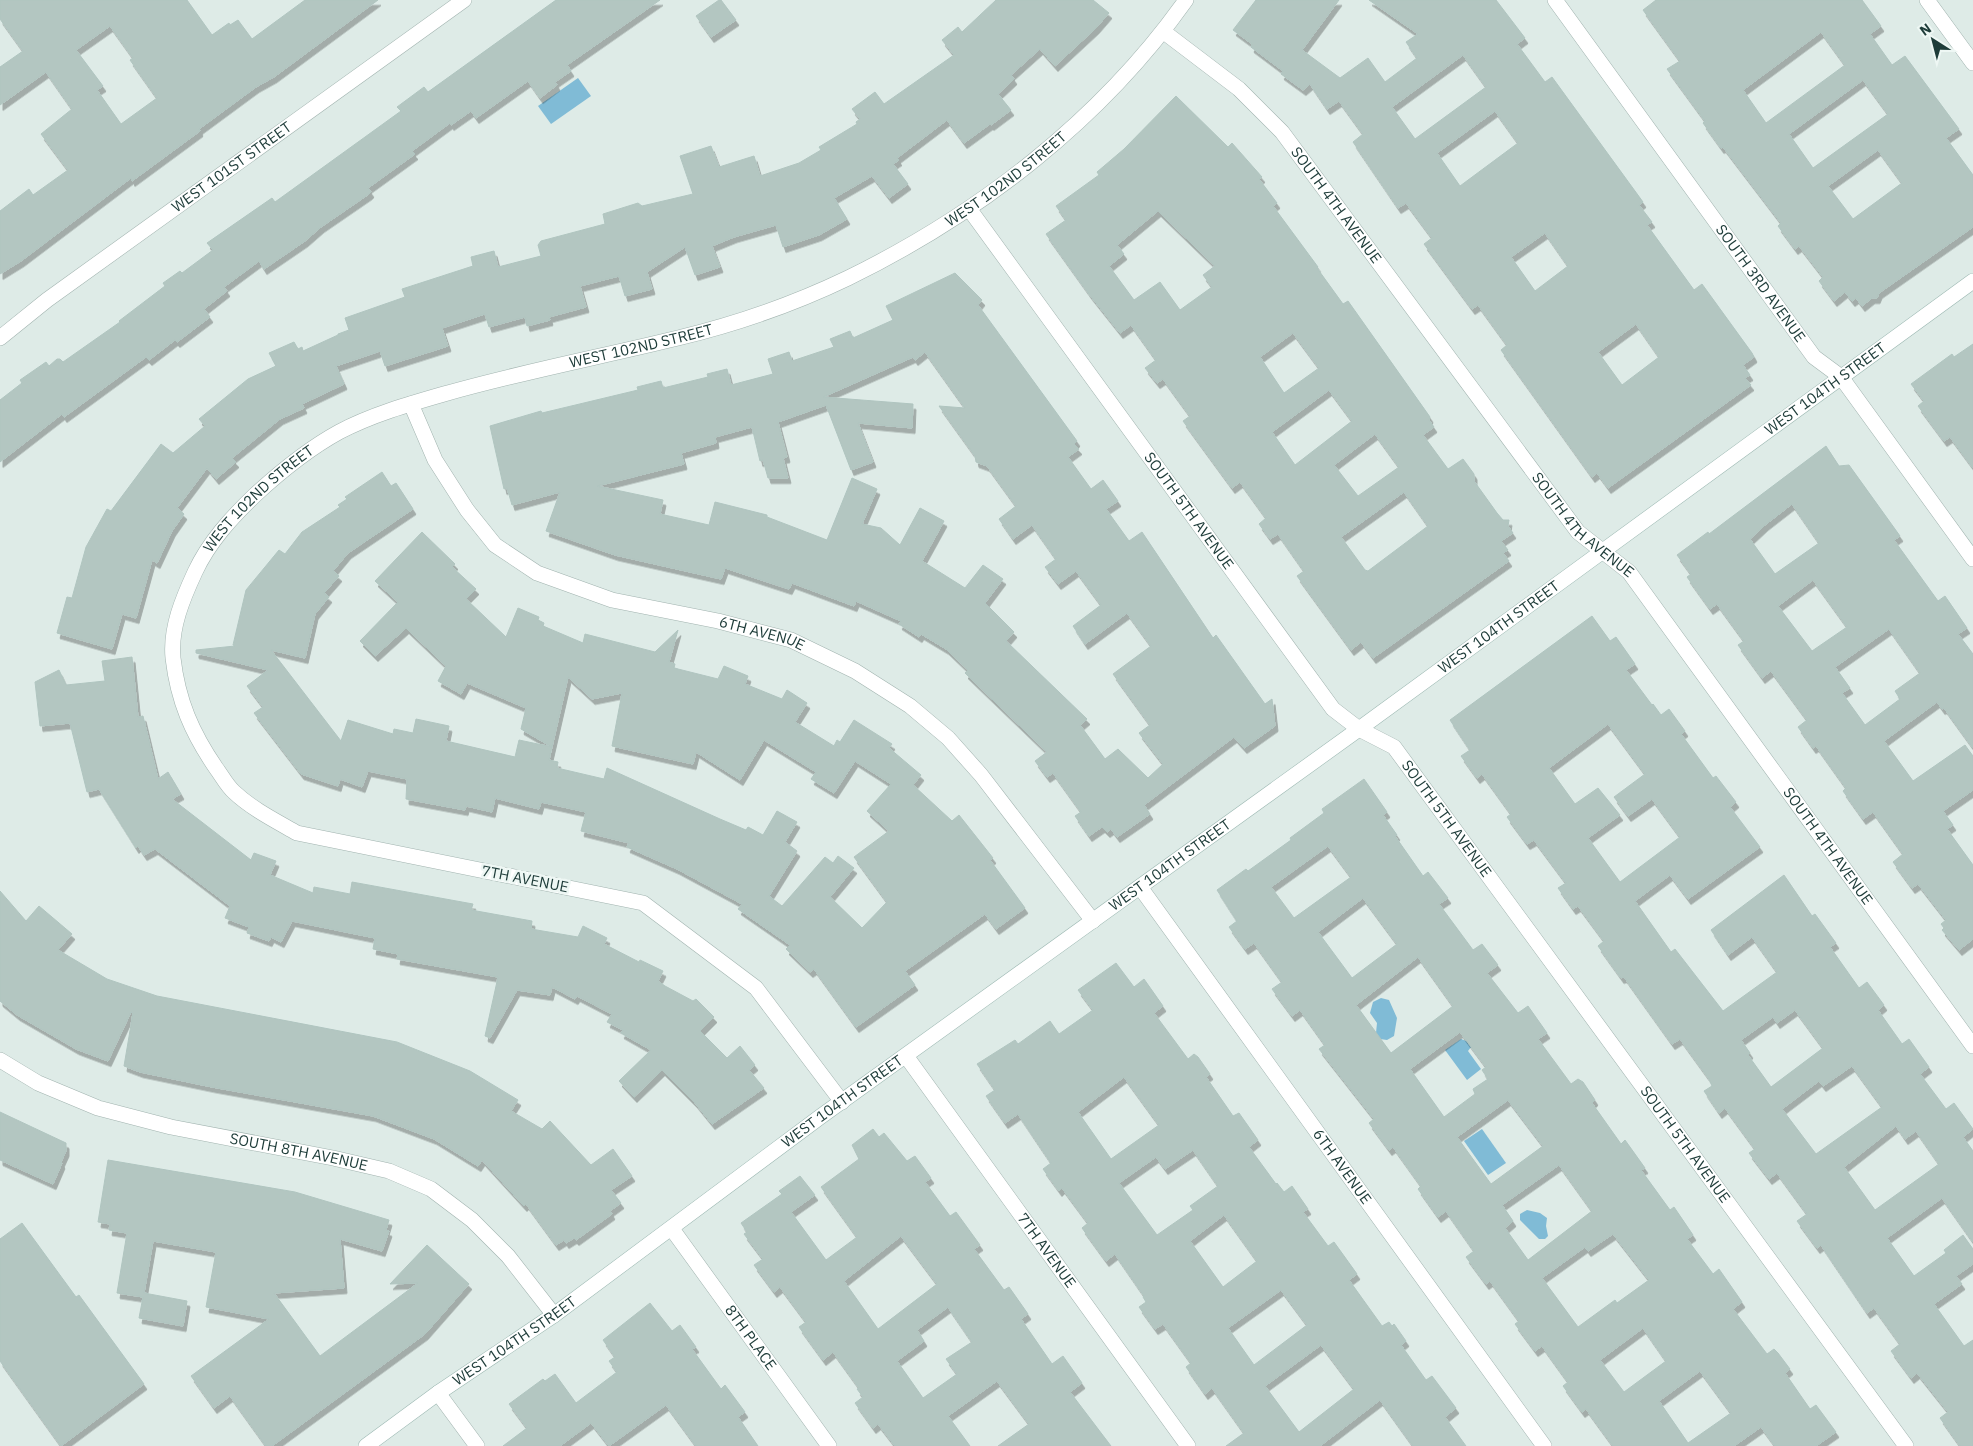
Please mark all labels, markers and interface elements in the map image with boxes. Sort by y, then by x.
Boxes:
north arrow [1908,15,1958,65]
text: N [1916,19,1935,40]
street label: WEST 101ST STREET [168,117,295,216]
street label: WEST 102ND STREET [941,127,1070,230]
street label: SOUTH 4TH AVENUE [1287,143,1386,267]
street label: SOUTH 3RD AVENUE [1712,220,1810,346]
street label: WEST 102ND STREET [567,319,715,372]
street label: WEST 104TH STREET [1761,338,1890,439]
street label: WEST 102ND STREET [199,440,317,555]
street label: SOUTH 5TH AVENUE [1140,448,1238,573]
street label: SOUTH 4TH AVENUE [1528,468,1638,581]
street label: WEST 104TH STREET [1434,576,1563,677]
street label: 6TH AVENUE [717,612,808,654]
street label: SOUTH 5TH AVENUE [1398,756,1496,881]
street label: SOUTH 4TH AVENUE [1779,783,1877,908]
street label: WEST 104TH STREET [1105,814,1235,915]
street label: 7TH AVENUE [480,861,570,896]
street label: WEST 104TH STREET [778,1050,907,1151]
street label: SOUTH 5TH AVENUE [1636,1082,1735,1207]
street label: 6TH AVENUE [1309,1125,1376,1208]
street label: SOUTH 8TH AVENUE [228,1128,370,1175]
street label: 7TH AVENUE [1013,1209,1081,1291]
street label: WEST 104TH STREET [449,1291,580,1389]
street label: 8TH PLACE [721,1301,781,1374]

